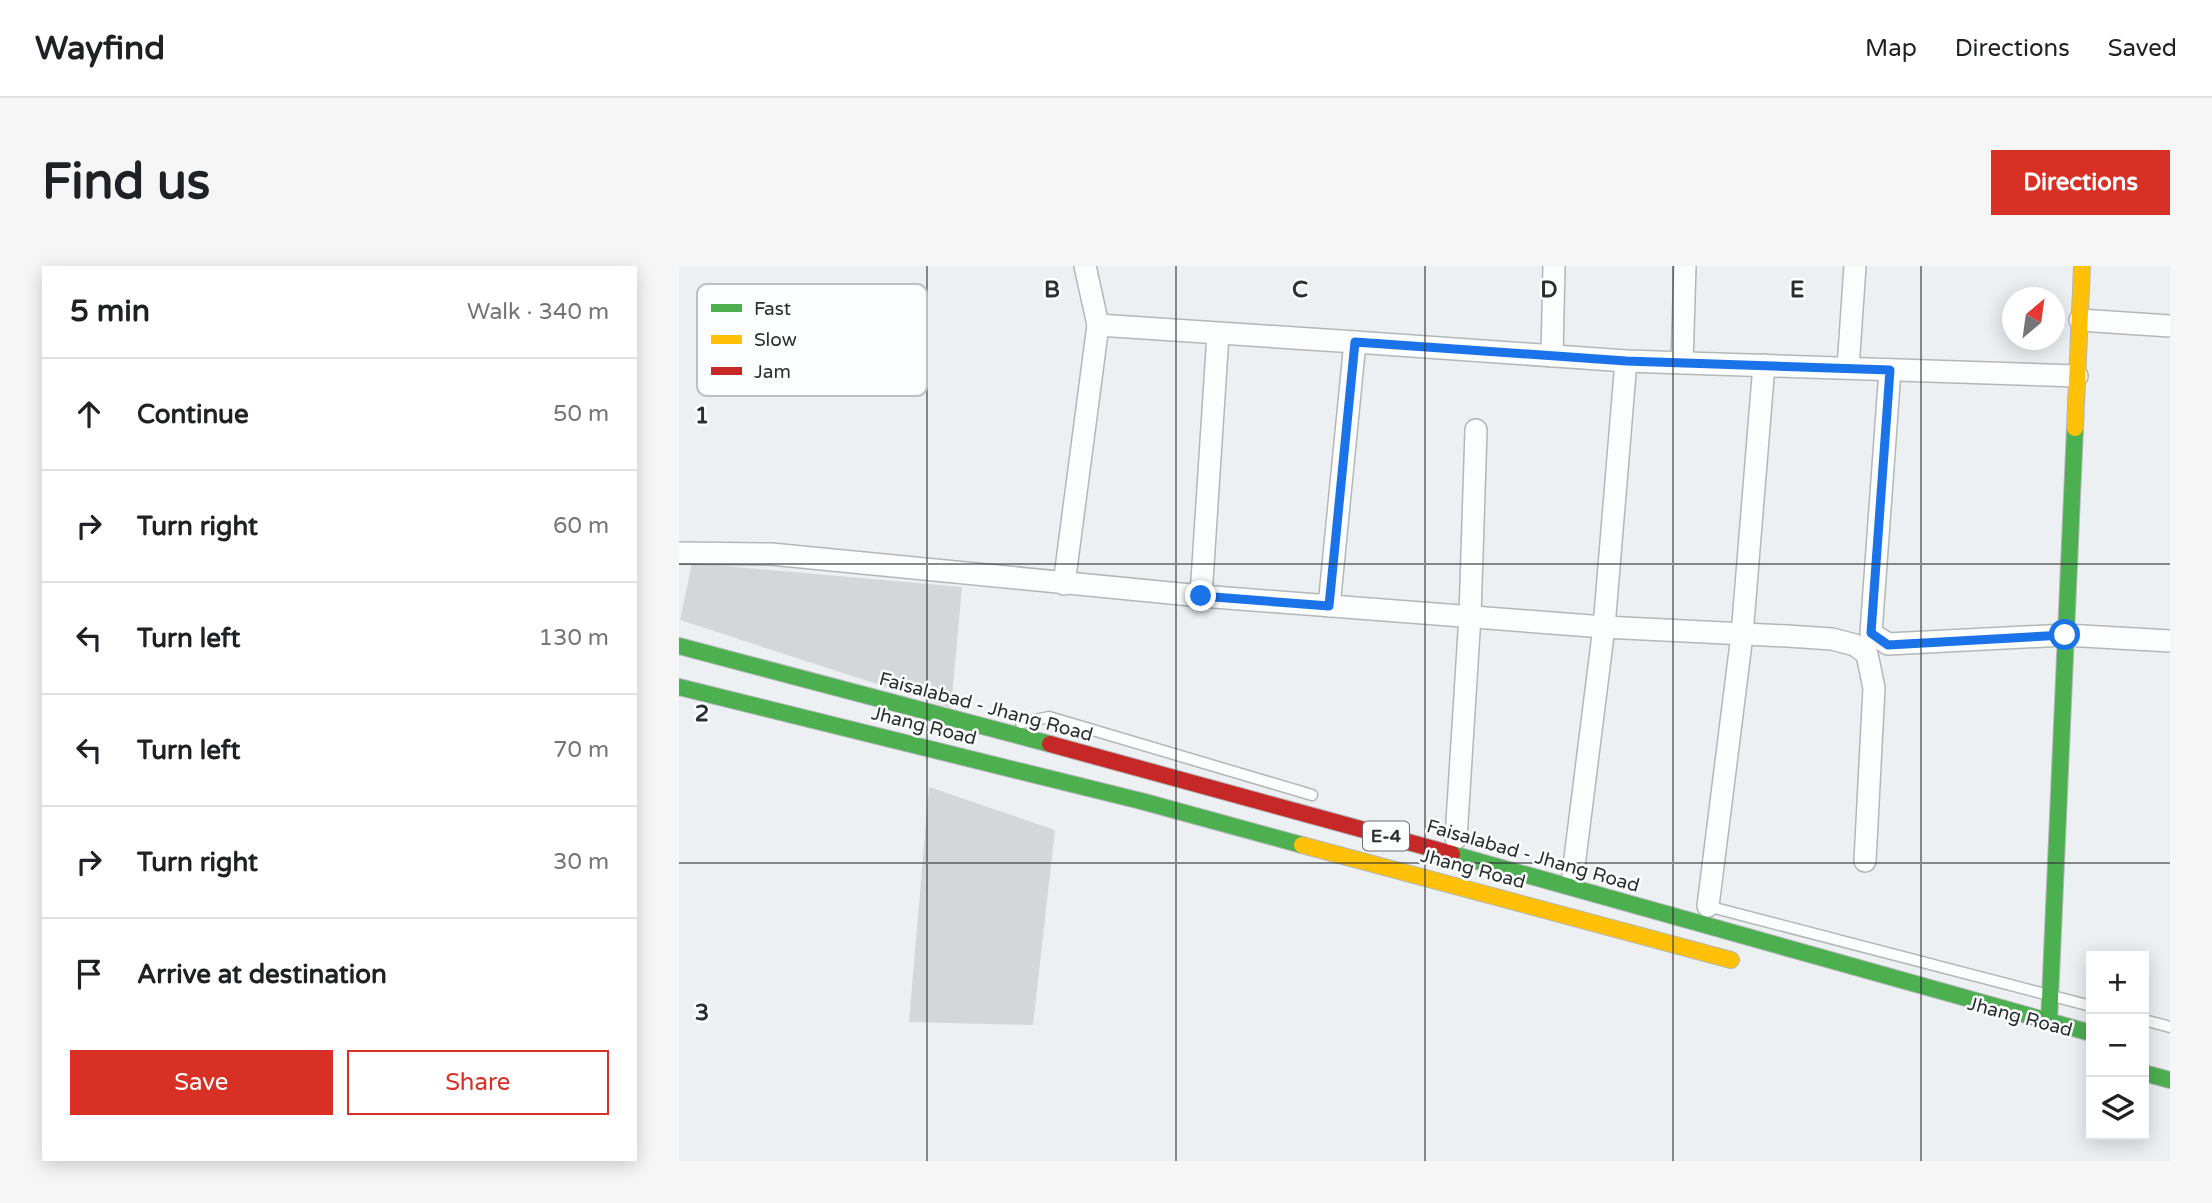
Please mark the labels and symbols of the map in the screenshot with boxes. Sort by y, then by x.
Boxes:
text: B [1044,276,1060,304]
text: C [1292,276,1308,304]
text: D [1540,276,1558,304]
text: E [1790,276,1804,304]
legend [697,284,927,396]
north arrow [2002,287,2065,350]
text: Fast [754,298,791,320]
text: Slow [754,329,797,351]
text: Jam [754,361,791,383]
text: 1 [695,402,709,430]
route end [1185,580,1216,611]
route start [2049,619,2080,650]
street label: Faisalabad - Jhang Road [877,667,1095,747]
text: 2 [695,700,709,728]
street label: Jhang Road [869,702,979,750]
street label: Faisalabad - Jhang Road [1424,815,1642,897]
road number: E-4 [1363,822,1409,850]
street label: Jhang Road [1418,844,1528,894]
street label: Jhang Road [1965,992,2075,1042]
text: 3 [695,999,709,1027]

